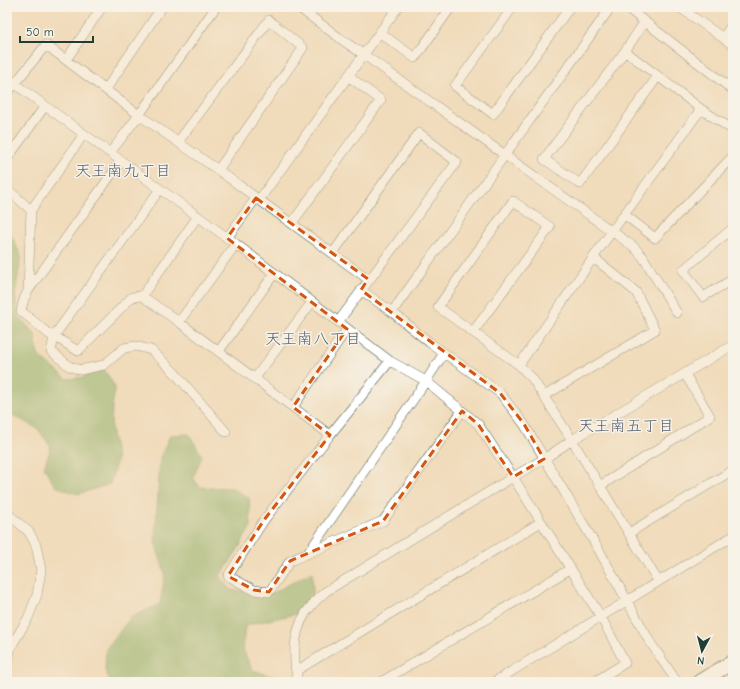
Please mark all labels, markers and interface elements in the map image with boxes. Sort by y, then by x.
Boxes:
scale bar [20,18,93,44]
text: 50 m [26,25,54,39]
district label: 天王南九丁目 [75,162,171,180]
district label: 天王南八丁目 [265,330,361,348]
district label: 天王南五丁目 [578,417,674,435]
north arrow [682,631,722,671]
text: N [696,654,705,667]

